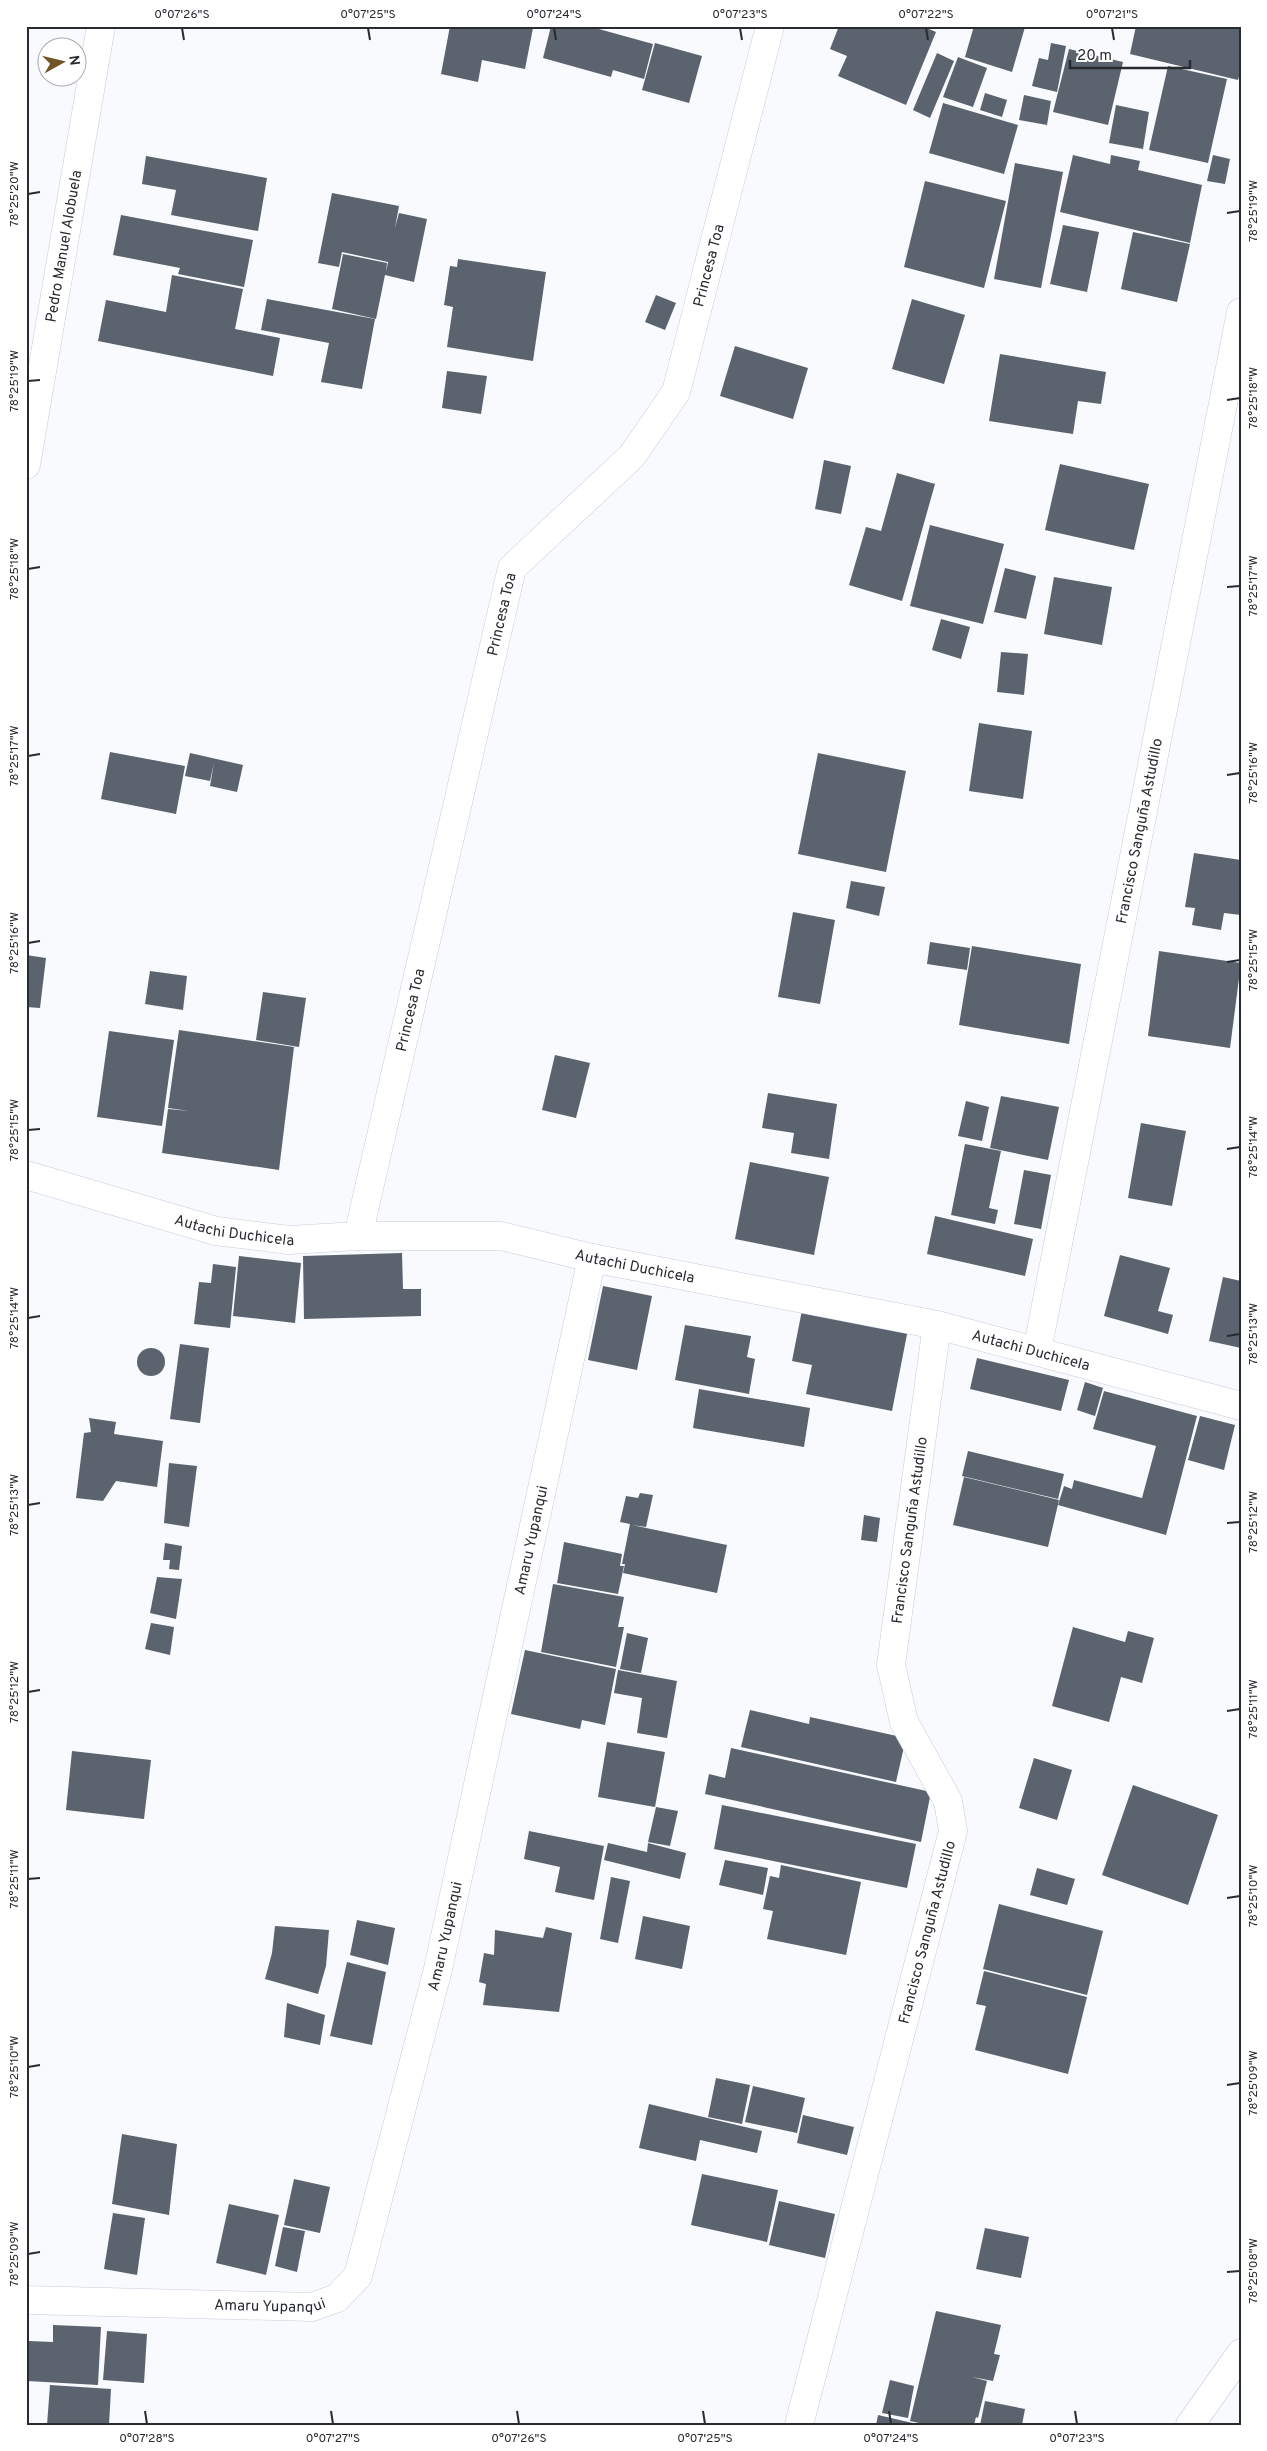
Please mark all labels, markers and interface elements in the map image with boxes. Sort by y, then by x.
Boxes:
text: 0°07'26"S [154,7,210,23]
text: 0°07'25"S [340,7,396,23]
text: 0°07'24"S [526,7,582,23]
text: 0°07'23"S [712,7,768,23]
text: 0°07'22"S [898,7,954,23]
text: 0°07'21"S [1086,7,1138,23]
north arrow [38,38,88,88]
scale bar [1070,38,1190,70]
text: 20 m [1077,47,1112,66]
text: N [64,54,83,67]
text: 78°25'20"W [7,161,23,227]
street label: Pedro Manuel Alobuela [43,169,87,324]
text: 78°25'19"W [1246,180,1262,242]
street label: Princesa Toa [690,222,730,309]
text: 78°25'19"W [7,350,23,412]
text: 78°25'18"W [1246,367,1262,429]
text: 78°25'18"W [7,538,23,600]
text: 78°25'17"W [1246,555,1262,617]
street label: Princesa Toa [484,571,522,658]
text: 78°25'17"W [7,725,23,787]
street label: Francisco Sanguña Astudillo [1113,737,1168,926]
text: 78°25'16"W [1246,742,1262,804]
text: 78°25'16"W [7,912,23,974]
text: 78°25'15"W [1246,929,1262,991]
street label: Princesa Toa [393,967,430,1054]
text: 78°25'15"W [7,1099,23,1161]
text: 78°25'14"W [1246,1116,1262,1178]
street label: Autachi Duchicela [172,1211,295,1251]
street label: Autachi Duchicela [573,1246,696,1289]
text: 78°25'14"W [7,1287,23,1349]
text: 78°25'13"W [1246,1303,1262,1365]
street label: Autachi Duchicela [969,1327,1092,1376]
street label: Francisco Sanguña Astudillo [889,1436,933,1625]
text: 78°25'13"W [7,1474,23,1536]
street label: Amaru Yupanqui [511,1484,553,1597]
text: 78°25'12"W [1246,1491,1262,1553]
text: 78°25'12"W [7,1661,23,1723]
text: 78°25'11"W [1246,1679,1262,1739]
street label: Francisco Sanguña Astudillo [895,1839,961,2026]
text: 78°25'11"W [7,1849,23,1909]
text: 78°25'10"W [1246,1865,1262,1927]
street label: Amaru Yupanqui [425,1880,468,1993]
text: 78°25'10"W [7,2036,23,2098]
text: 78°25'09"W [1246,2050,1262,2116]
text: 78°25'09"W [7,2221,23,2287]
text: 78°25'08"W [1246,2238,1262,2304]
street label: Amaru Yupanqui [214,2295,329,2318]
text: 0°07'28"S [119,2431,175,2447]
text: 0°07'27"S [306,2431,360,2447]
text: 0°07'26"S [491,2431,547,2447]
text: 0°07'25"S [677,2431,733,2447]
text: 0°07'24"S [863,2431,919,2447]
text: 0°07'23"S [1049,2431,1105,2447]

